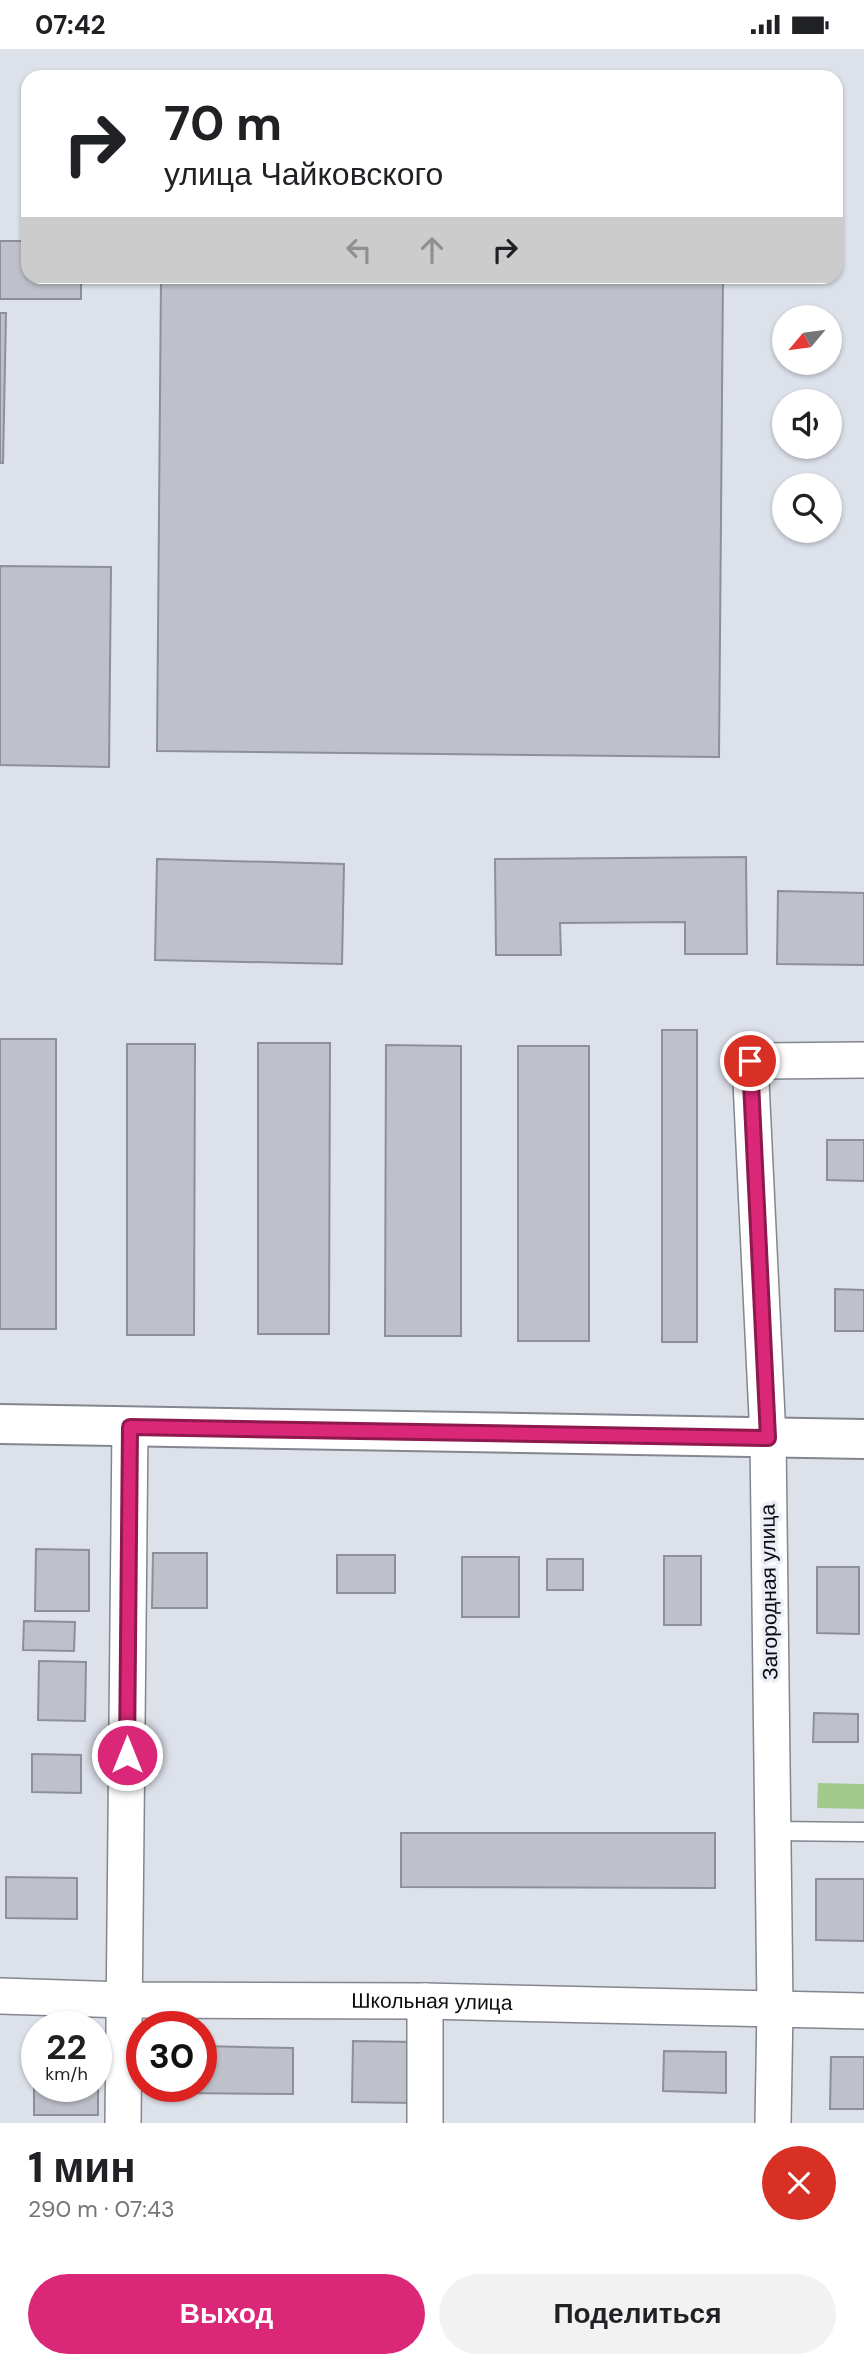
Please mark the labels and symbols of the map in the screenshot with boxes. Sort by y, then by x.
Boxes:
north arrow [772,305,842,375]
pin [720,1031,780,1091]
street label: Загородная улица [753,1503,785,1680]
position arrow [90,1718,164,1792]
street label: Школьная улица [351,1987,513,2017]
speed limit sign: 30 [126,2011,217,2102]

